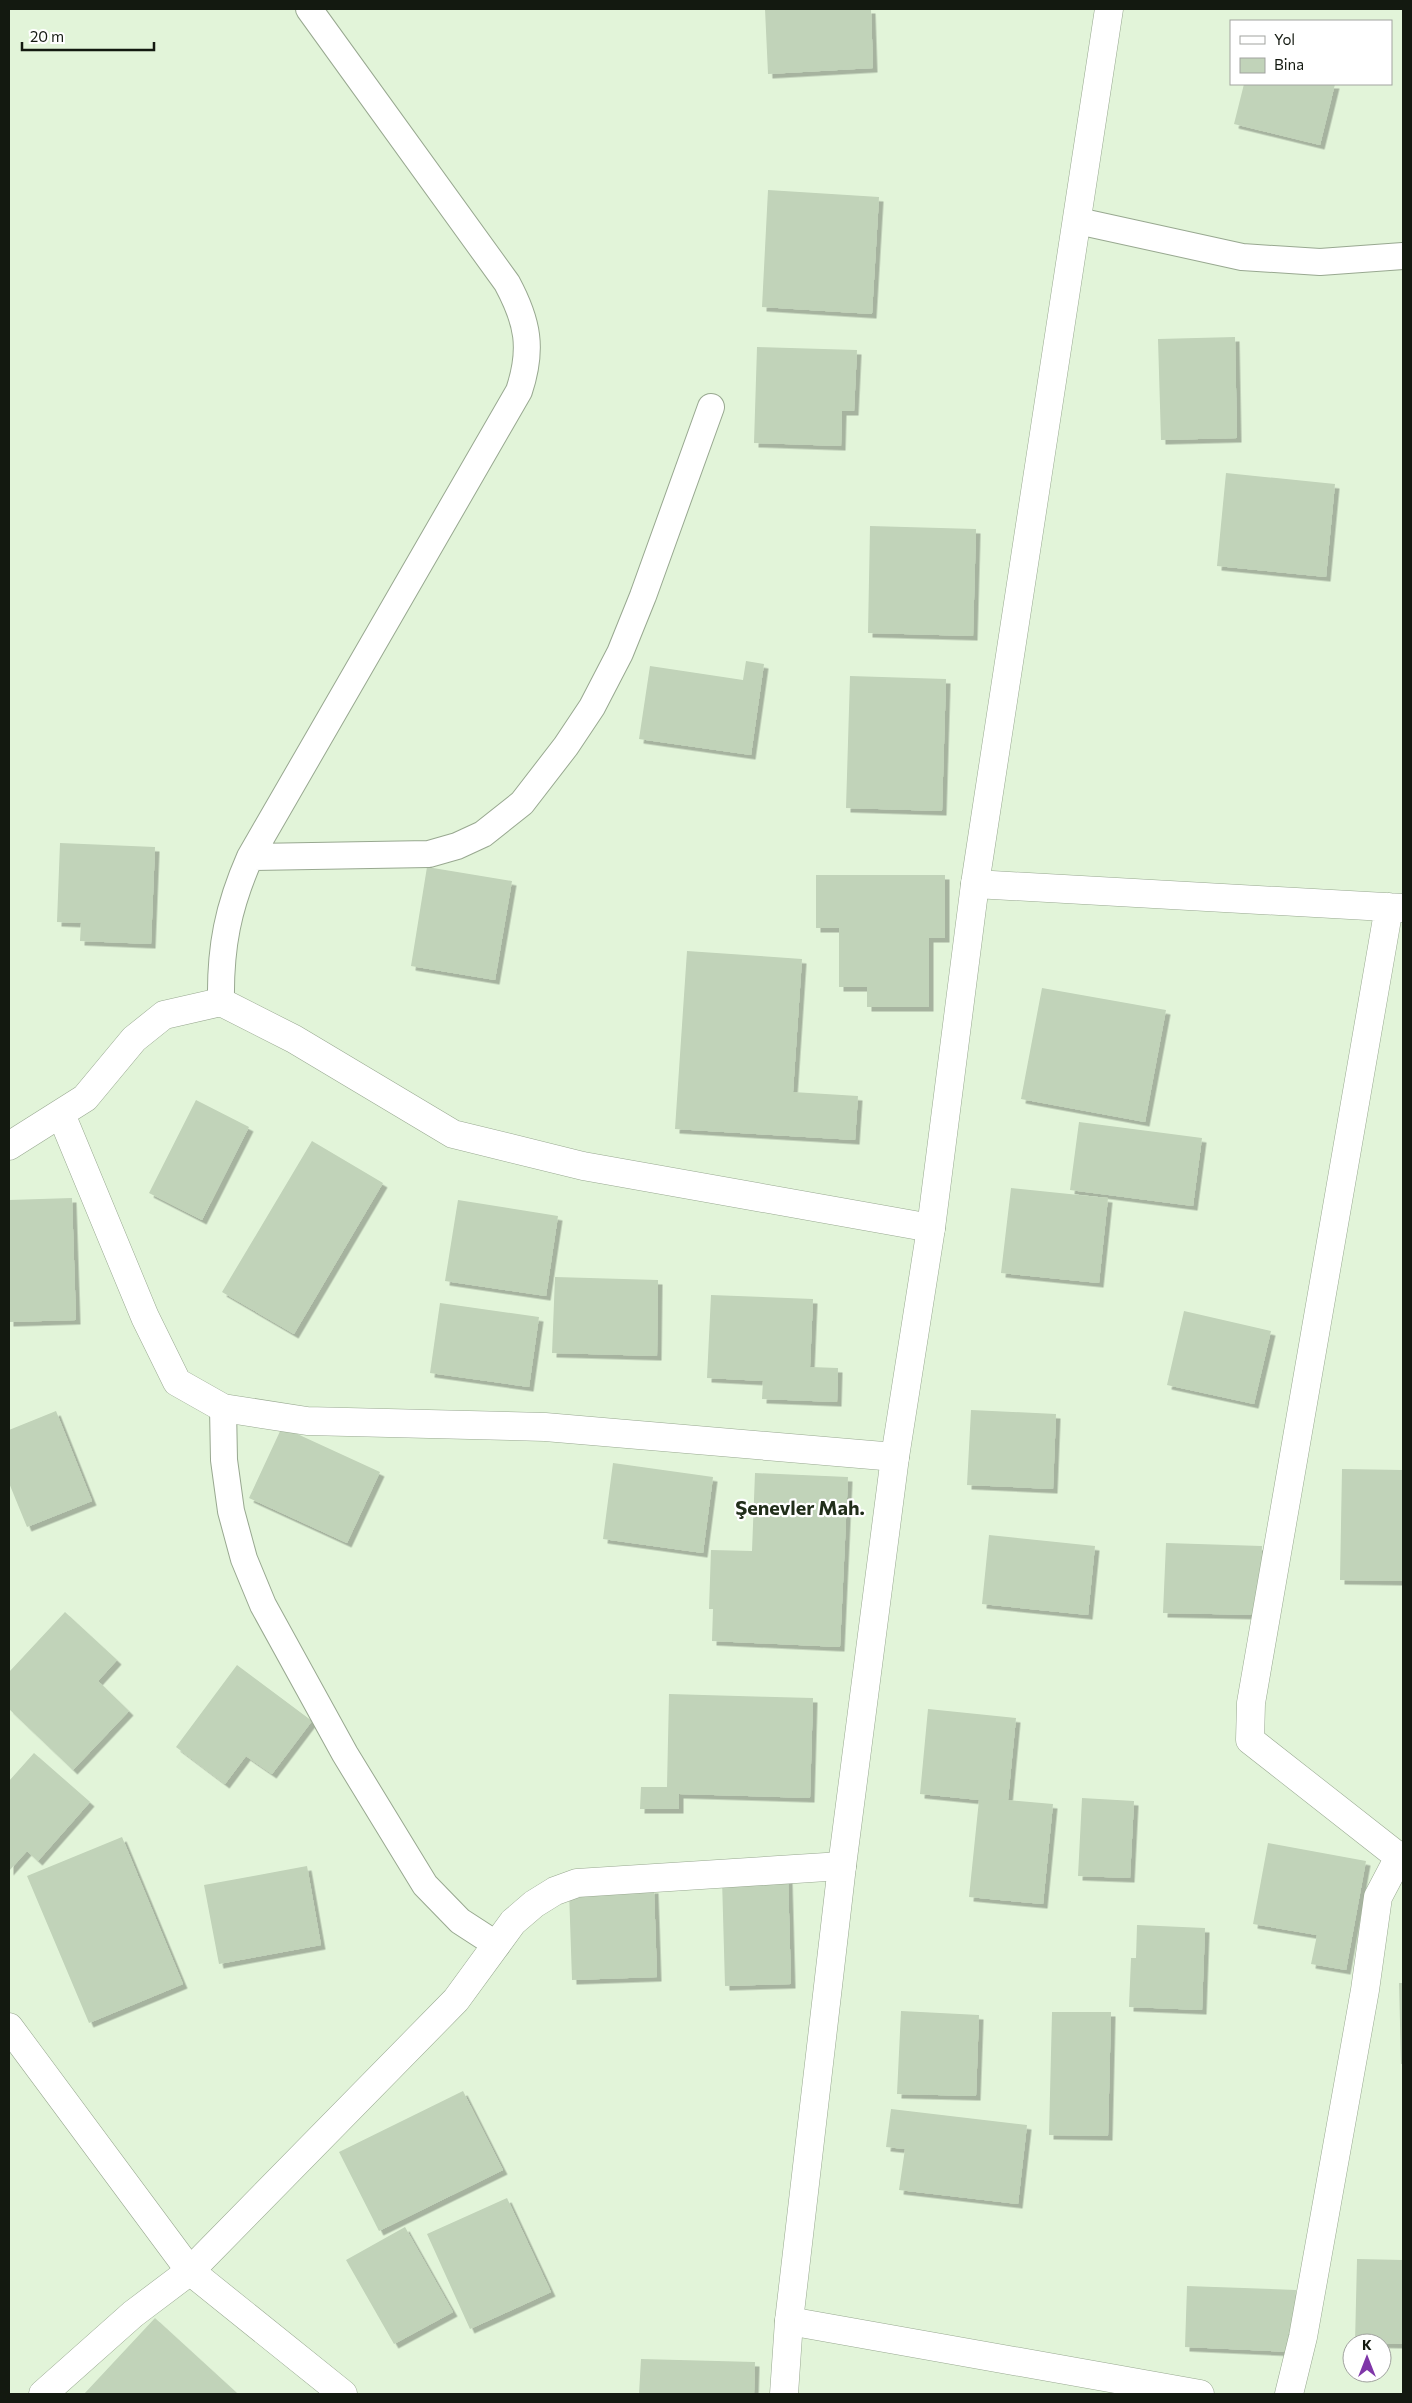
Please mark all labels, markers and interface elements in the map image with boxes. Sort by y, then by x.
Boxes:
scale bar [22,20,155,52]
legend [1230,20,1392,85]
text: 20 m [30,27,64,45]
text: Yol [1274,30,1295,48]
text: Bina [1274,55,1304,73]
district label: Şenevler Mah. [735,1495,865,1519]
north arrow [1342,2333,1392,2383]
text: K [1362,2336,1372,2353]

